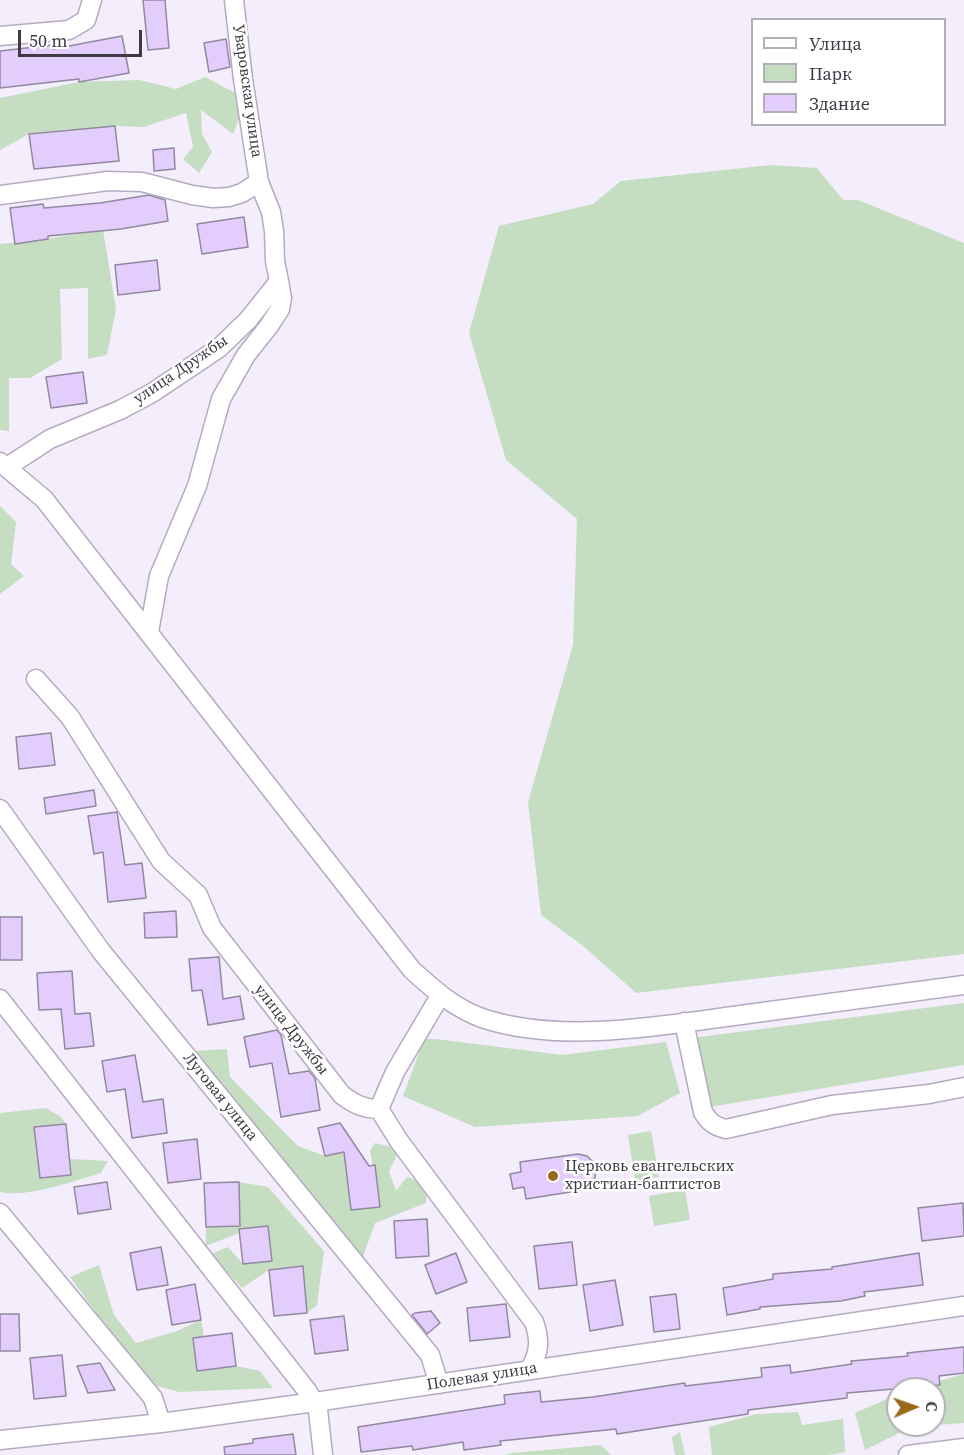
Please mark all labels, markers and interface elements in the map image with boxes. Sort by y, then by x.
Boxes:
scale bar [21,18,146,56]
legend [751,18,946,126]
street label: Уваровская улица [228,23,266,159]
text: 50 m [29,28,67,53]
text: Улица [809,31,862,56]
text: Парк [809,61,852,86]
text: Здание [809,91,870,116]
street label: улица Дружбы [130,331,232,409]
street label: улица Дружбы [250,981,332,1079]
street label: Луговая улица [178,1049,262,1145]
place label: Церковь евангельских христиан-баптистов [565,1157,734,1195]
marker: Церковь евангельских христиан-баптистов [546,1169,560,1183]
street label: Полевая улица [425,1359,539,1395]
north arrow [886,1377,946,1437]
text: С [921,1401,943,1412]

